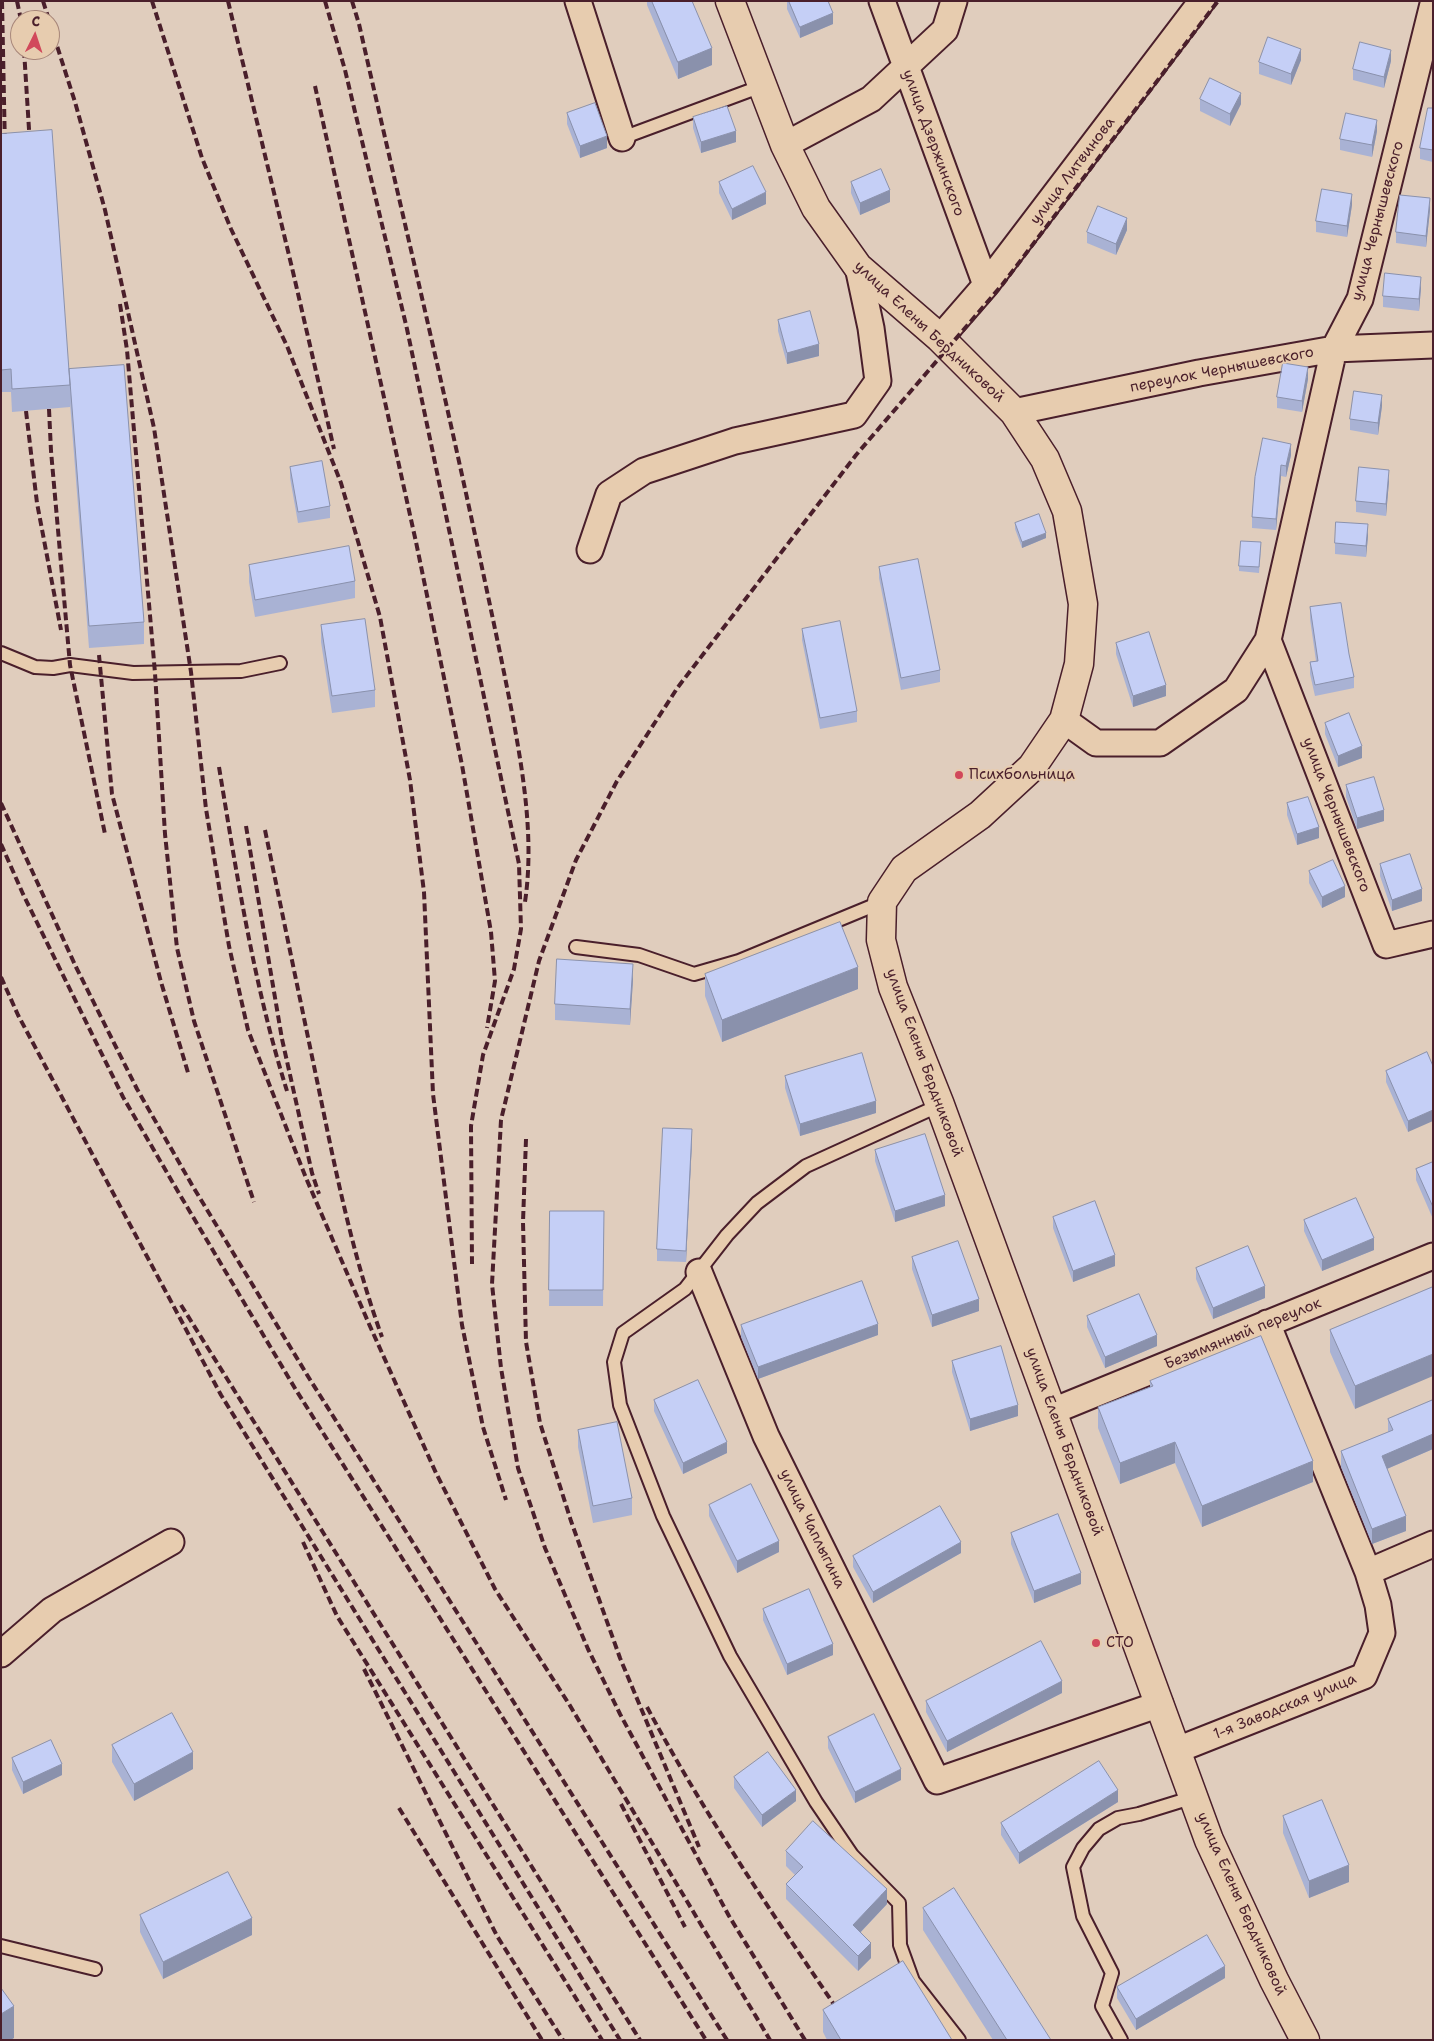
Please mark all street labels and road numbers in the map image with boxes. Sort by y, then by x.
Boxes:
street label: улица Дзержинского [898,67,968,219]
street label: улица Литвинова [1027,114,1119,228]
street label: улица Чернышевского [1348,139,1408,303]
street label: улица Елены Бердниковой [850,258,1008,406]
street label: переулок Чернышевского [1129,343,1315,397]
street label: улица Чернышевского [1298,735,1374,895]
street label: улица Елены Бердниковой [882,966,966,1160]
street label: Безымянный переулок [1162,1294,1324,1374]
street label: улица Елены Бердниковой [1022,1345,1106,1539]
street label: улица Чаплыгина [775,1466,849,1592]
street label: 1-я Заводская улица [1211,1670,1359,1744]
street label: улица Елены Бердниковой [1192,1809,1290,1999]

